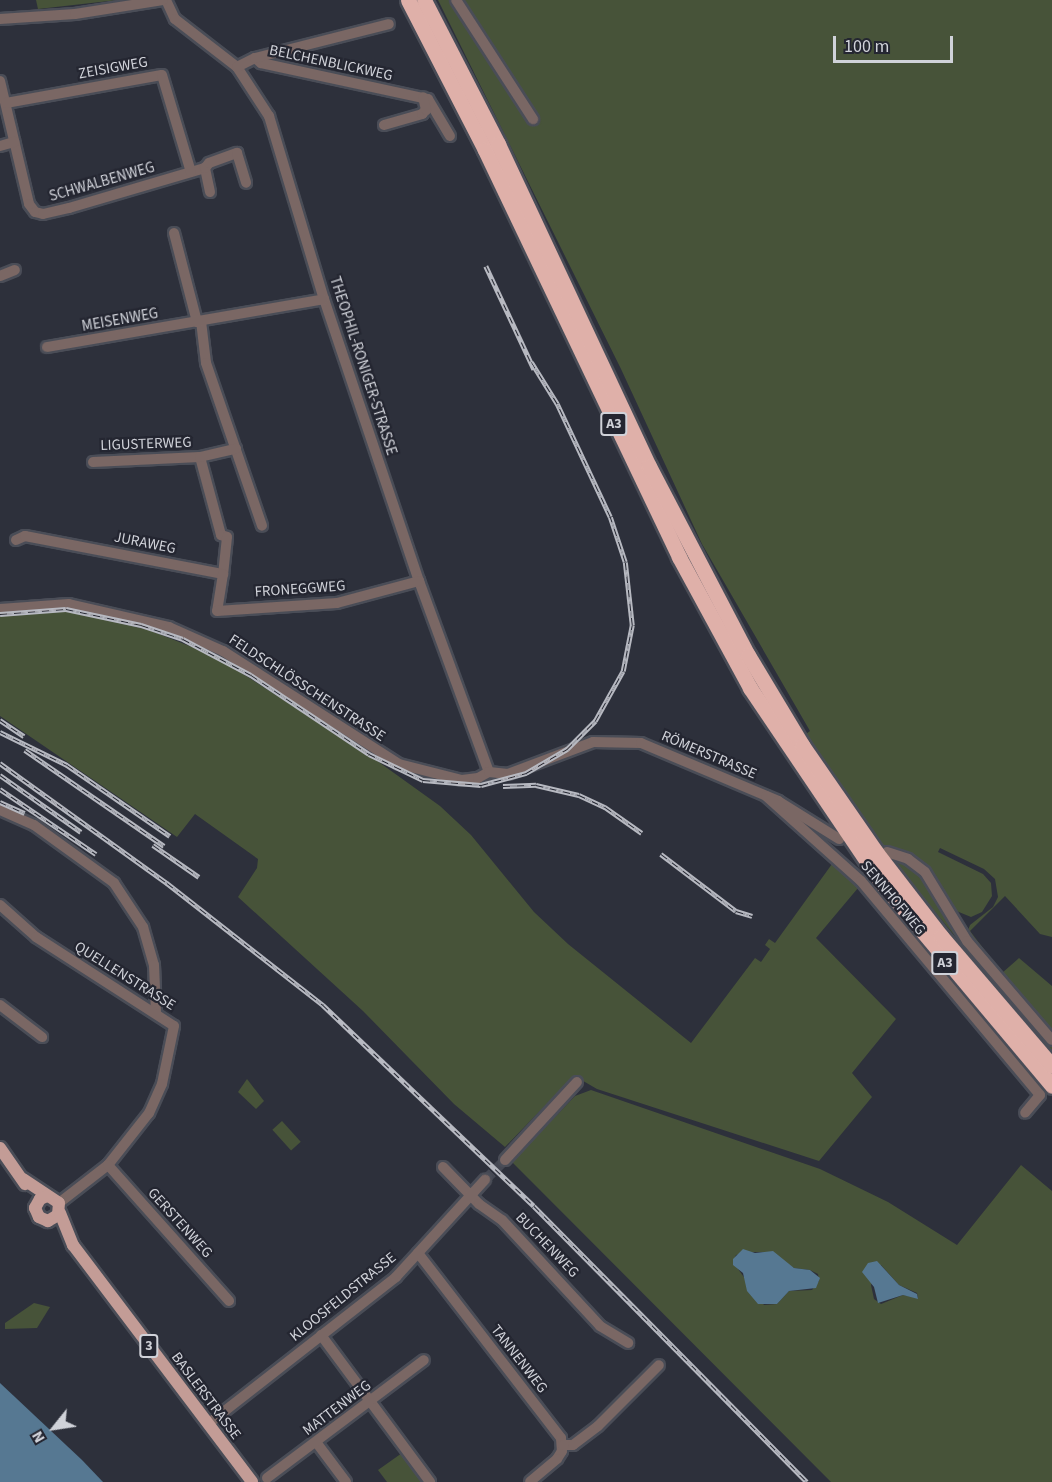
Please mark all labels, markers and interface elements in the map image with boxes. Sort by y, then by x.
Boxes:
scale bar [836,24,956,62]
text: 100 m [844,34,889,59]
street label: BELCHENBLICKWEG [268,41,394,85]
street label: ZEISIGWEG [77,53,149,83]
street label: SCHWALBENWEG [47,158,157,206]
street label: THEOPHIL-RONIGER-STRASSE [326,274,400,458]
street label: MEISENWEG [80,304,160,336]
road number: A3 [599,413,629,435]
street label: LIGUSTERWEG [100,433,192,455]
street label: JURAWEG [113,528,177,558]
street label: FRONEGGWEG [254,577,346,601]
street label: FELDSCHLÖSSCHENSTRASSE [225,631,389,745]
street label: RÖMERSTRASSE [659,727,759,783]
street label: SENNHOFWEG [857,857,929,939]
street label: QUELLENSTRASSE [71,938,179,1014]
road number: A3 [930,952,960,974]
street label: GERSTENWEG [144,1184,216,1262]
street label: BUCHENWEG [512,1209,582,1281]
street label: KLOOSFELDSTRASSE [286,1249,400,1345]
street label: TANNENWEG [487,1321,551,1397]
road number: 3 [138,1335,160,1357]
street label: BASLERSTRASSE [167,1349,245,1443]
street label: MATTENWEG [299,1376,375,1440]
north arrow [24,1398,84,1458]
text: N [26,1427,51,1447]

